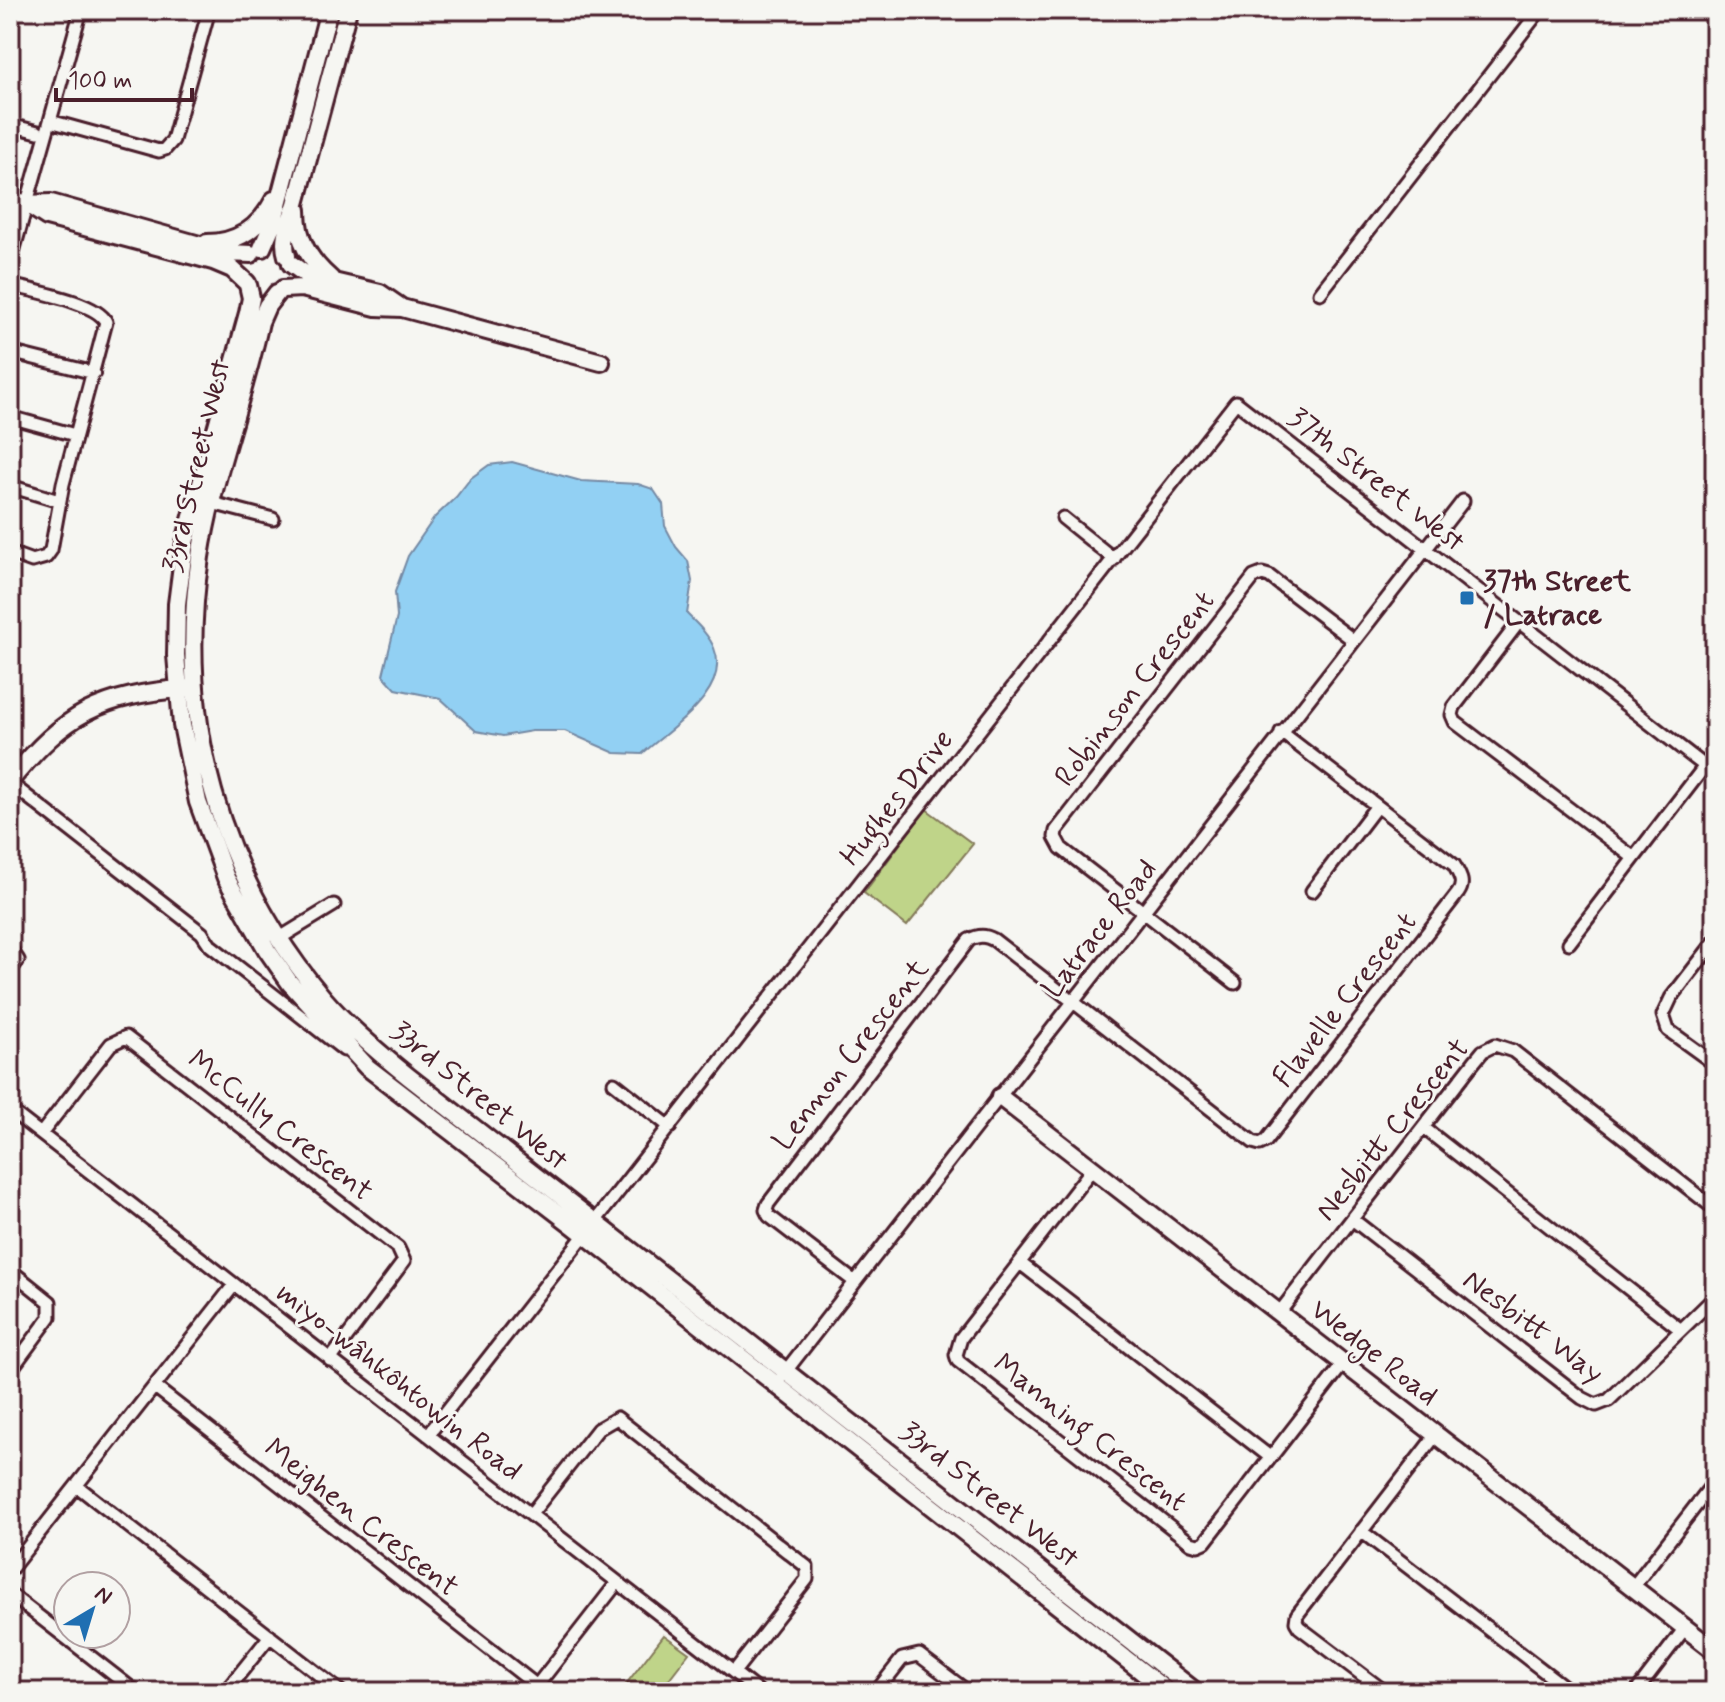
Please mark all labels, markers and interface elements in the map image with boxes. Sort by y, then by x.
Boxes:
scale bar [56,52,192,102]
text: 100 m [68,66,132,97]
street label: 33rd Street West [153,355,241,577]
street label: 37th Street West [1279,399,1473,562]
place label: 37th Street / Latrace [1483,562,1631,635]
street label: Robinson Crescent [1046,583,1224,795]
marker: 37th Street / Latrace [1458,589,1476,607]
street label: Hughes Drive [831,722,965,876]
street label: Latrace Road [1033,852,1167,1006]
street label: Flavelle Crescent [1264,904,1426,1096]
street label: Lennon Crescent [764,951,938,1159]
street label: 33rd Street West [382,1012,576,1180]
street label: Nesbitt Crescent [1307,1031,1479,1229]
street label: McCully Crescent [179,1041,381,1211]
street label: Nesbitt Way [1454,1261,1612,1393]
street label: miyo-wâhkôhtowin Road [268,1274,530,1490]
street label: Wedge Road [1301,1291,1446,1417]
street label: Manning Crescent [983,1345,1195,1524]
street label: 33rd Street West [891,1413,1087,1578]
street label: Meighen Crescent [256,1430,466,1606]
north arrow [52,1570,132,1650]
text: N [89,1580,117,1611]

